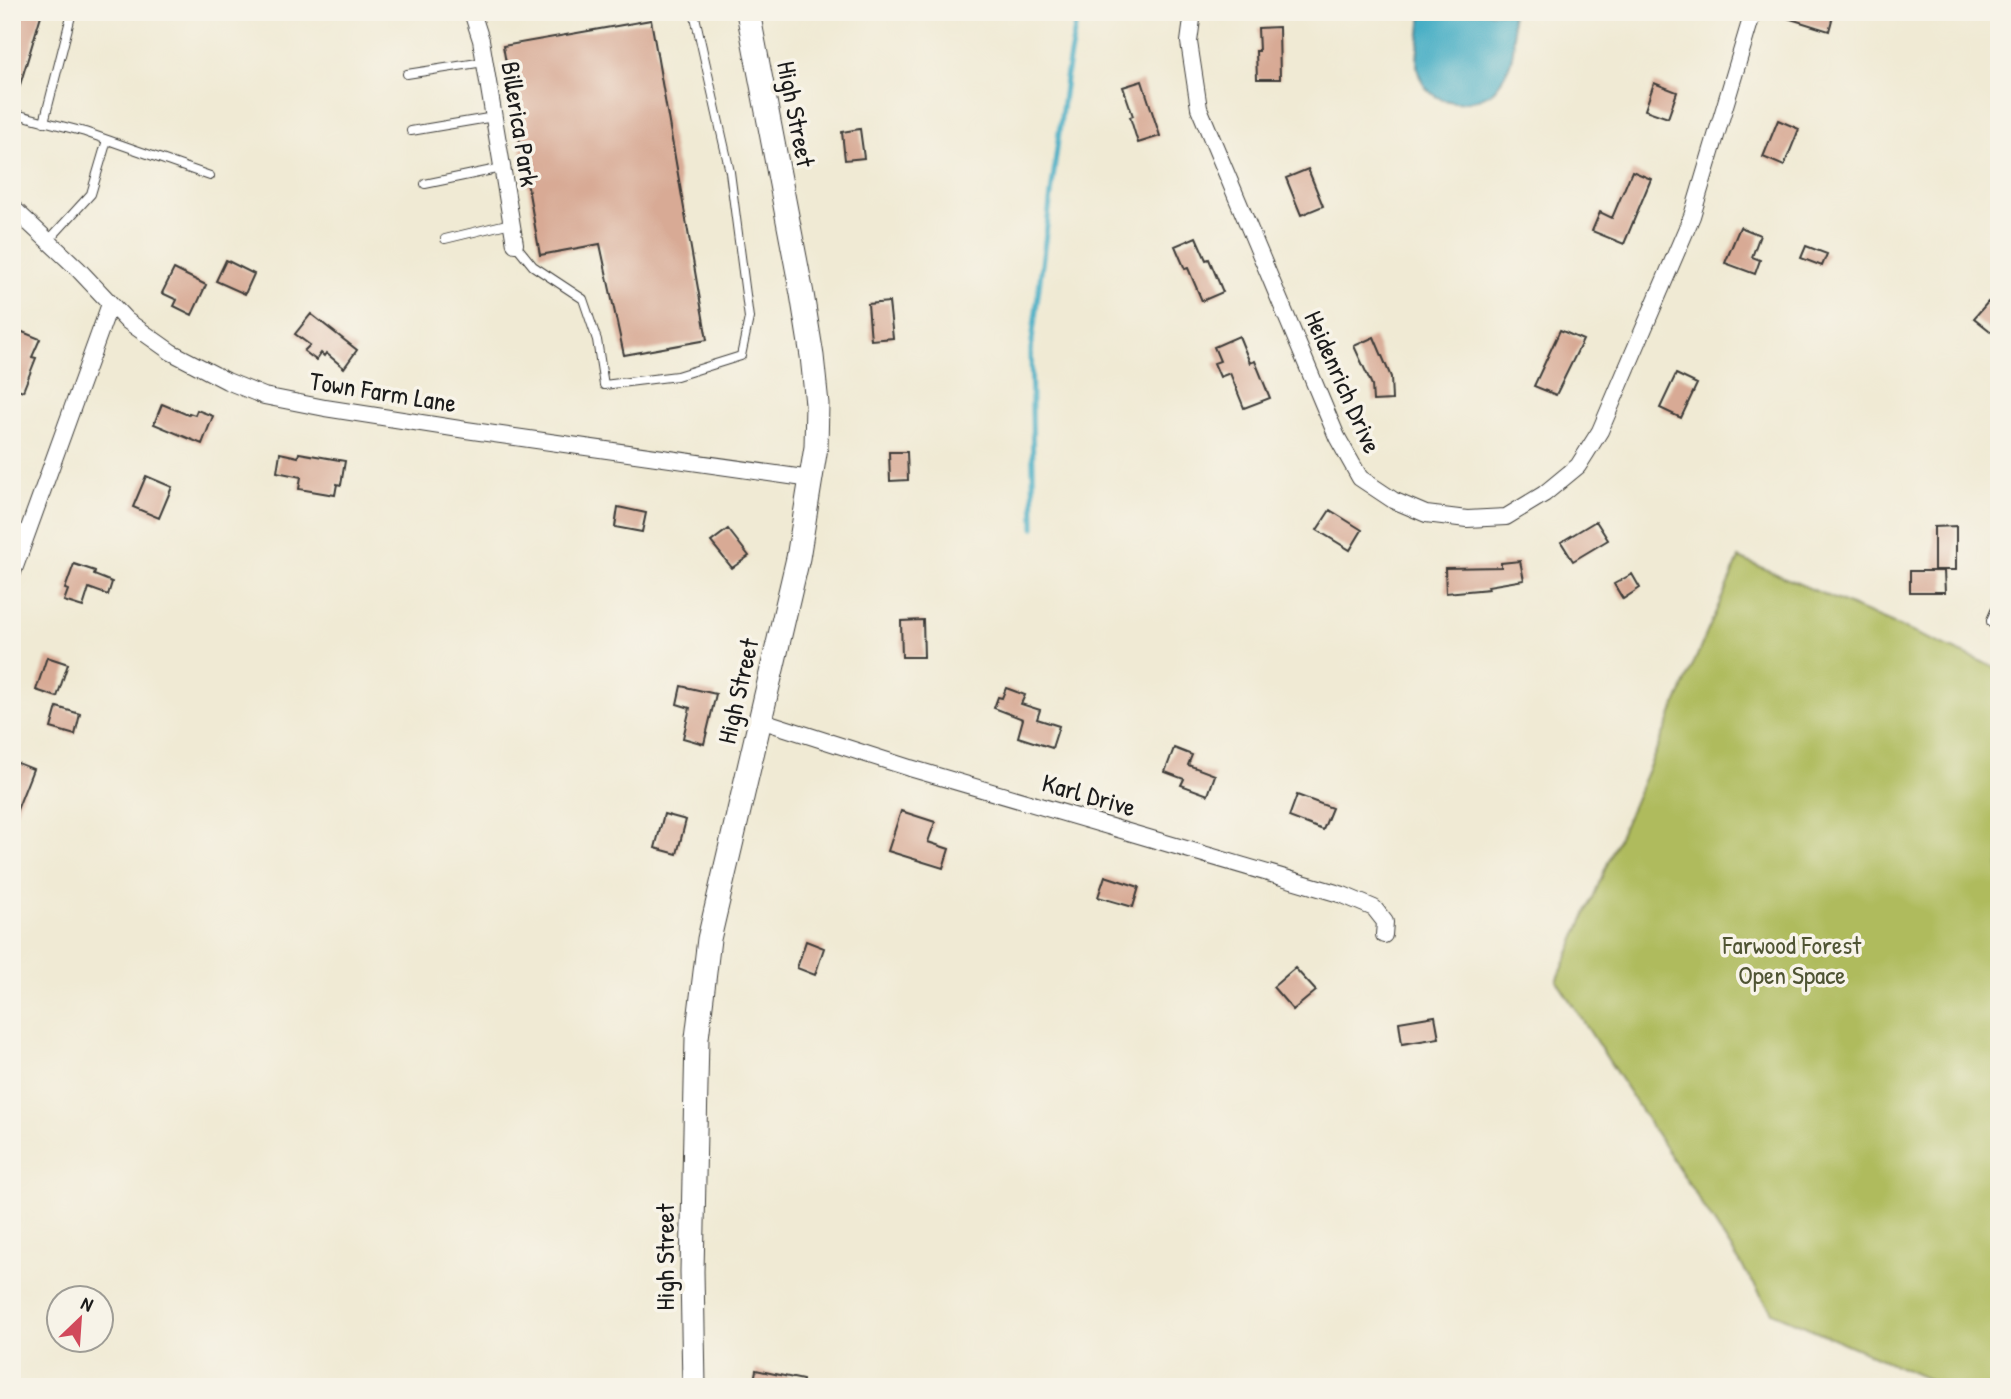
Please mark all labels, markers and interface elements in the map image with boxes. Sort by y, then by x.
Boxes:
street label: High Street [769,58,824,171]
street label: Billerica Park [493,59,548,189]
street label: Heidenrich Drive [1296,305,1390,459]
street label: Town Farm Lane [307,363,459,420]
street label: High Street [708,634,767,747]
street label: Karl Drive [1038,765,1140,825]
park label: Farwood Forest Open Space [1722,927,1862,992]
street label: High Street [647,1202,682,1311]
north arrow [46,1284,116,1354]
text: N [77,1290,97,1318]

